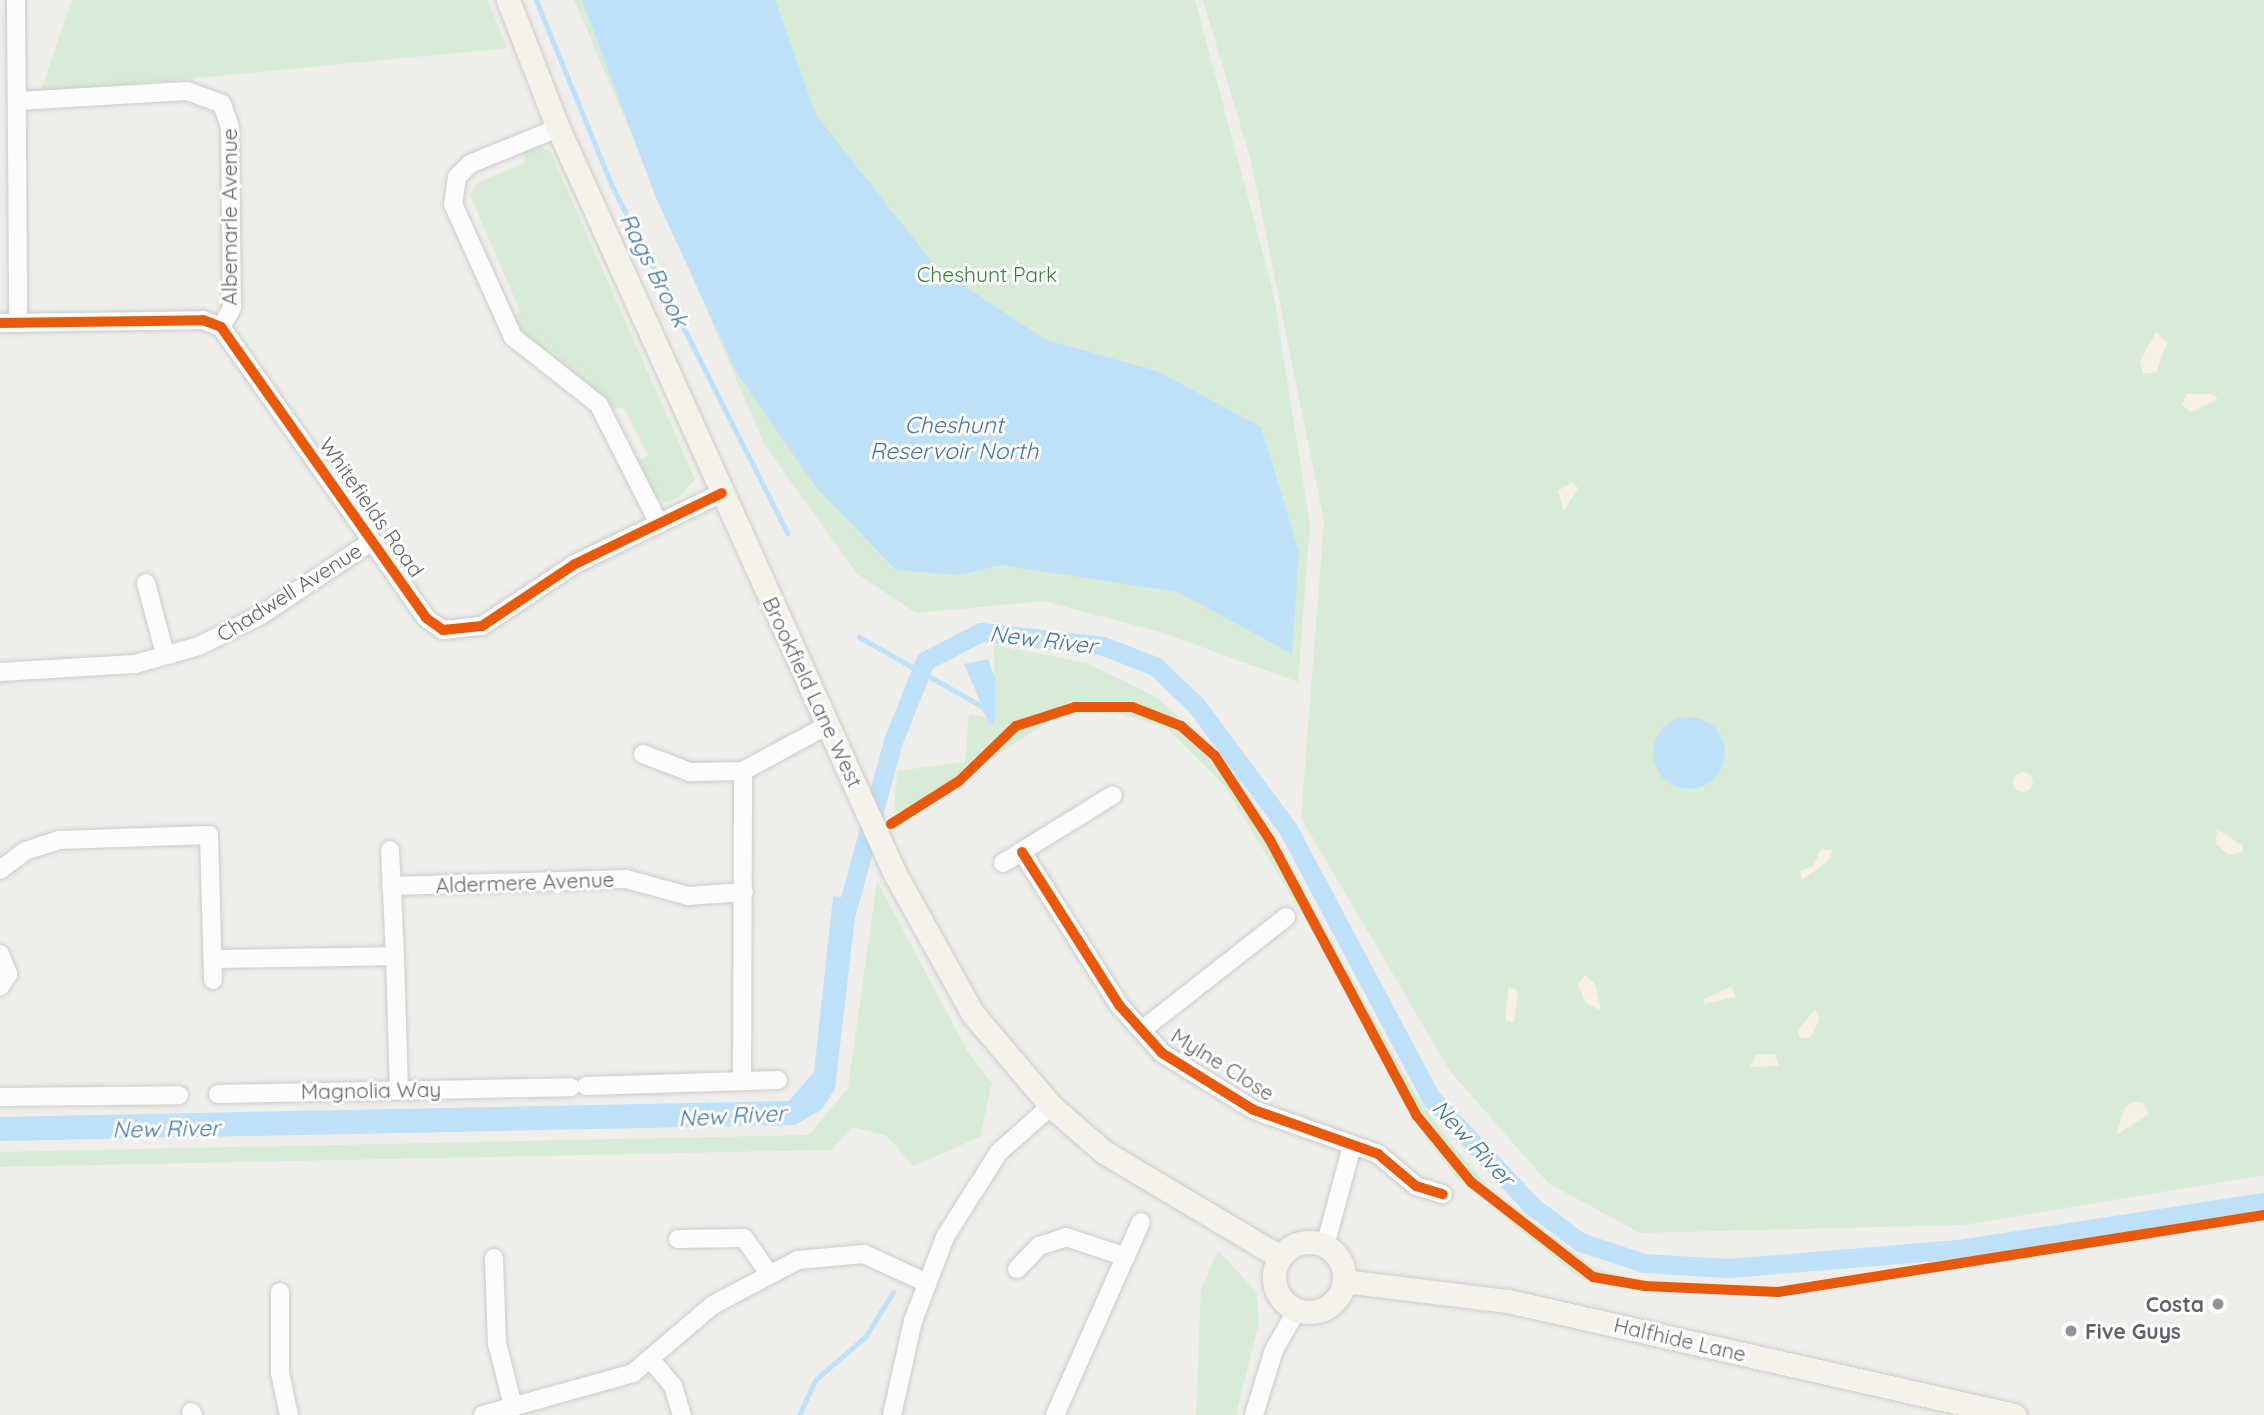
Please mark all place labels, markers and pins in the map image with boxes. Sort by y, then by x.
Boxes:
place label: Costa [2146,1291,2204,1317]
marker: Costa [2210,1296,2226,1312]
place label: Five Guys [2085,1318,2181,1344]
marker: Five Guys [2063,1323,2079,1339]

